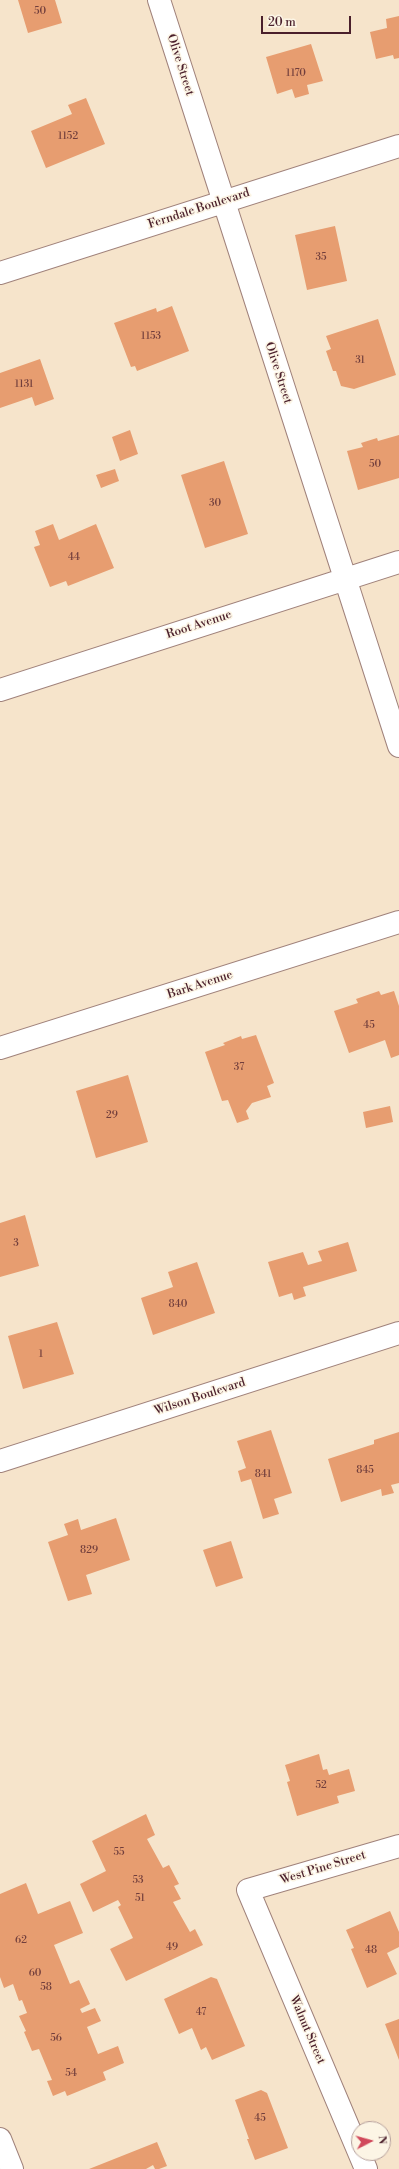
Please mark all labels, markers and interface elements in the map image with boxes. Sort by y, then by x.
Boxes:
house number: 50 [34,6,46,18]
scale bar [263,8,353,34]
text: 20 m [268,15,296,30]
street label: Olive Street [163,32,197,98]
house number: 1170 [286,68,306,80]
house number: 1152 [58,131,78,143]
street label: Ferndale Boulevard [146,186,252,232]
house number: 35 [315,252,327,264]
house number: 1153 [141,331,161,343]
street label: Olive Street [261,340,295,406]
house number: 31 [355,355,365,367]
house number: 1131 [15,379,33,391]
house number: 50 [369,459,381,471]
house number: 30 [209,498,221,510]
house number: 44 [68,552,80,564]
street label: Root Avenue [165,608,233,642]
street label: Bark Avenue [166,968,234,1002]
house number: 45 [363,1020,375,1032]
house number: 37 [234,1062,244,1074]
house number: 29 [106,1110,118,1122]
house number: 3 [13,1238,19,1250]
house number: 840 [169,1299,187,1311]
house number: 1 [39,1349,43,1361]
street label: Wilson Boulevard [153,1375,247,1419]
house number: 845 [356,1465,374,1477]
house number: 841 [255,1469,271,1481]
house number: 829 [80,1545,98,1557]
house number: 52 [315,1780,327,1792]
house number: 55 [113,1847,125,1859]
street label: West Pine Street [278,1848,368,1888]
house number: 53 [132,1875,144,1887]
house number: 51 [135,1893,145,1905]
house number: 62 [15,1935,27,1947]
house number: 49 [166,1942,178,1954]
house number: 48 [365,1945,377,1957]
house number: 60 [29,1968,41,1980]
house number: 58 [40,1982,52,1994]
street label: Walnut Street [286,1994,328,2066]
house number: 47 [196,2007,206,2019]
house number: 56 [50,2033,62,2045]
house number: 54 [65,2068,77,2080]
house number: 45 [254,2113,266,2125]
north arrow [351,2121,391,2161]
text: N [375,2135,389,2145]

